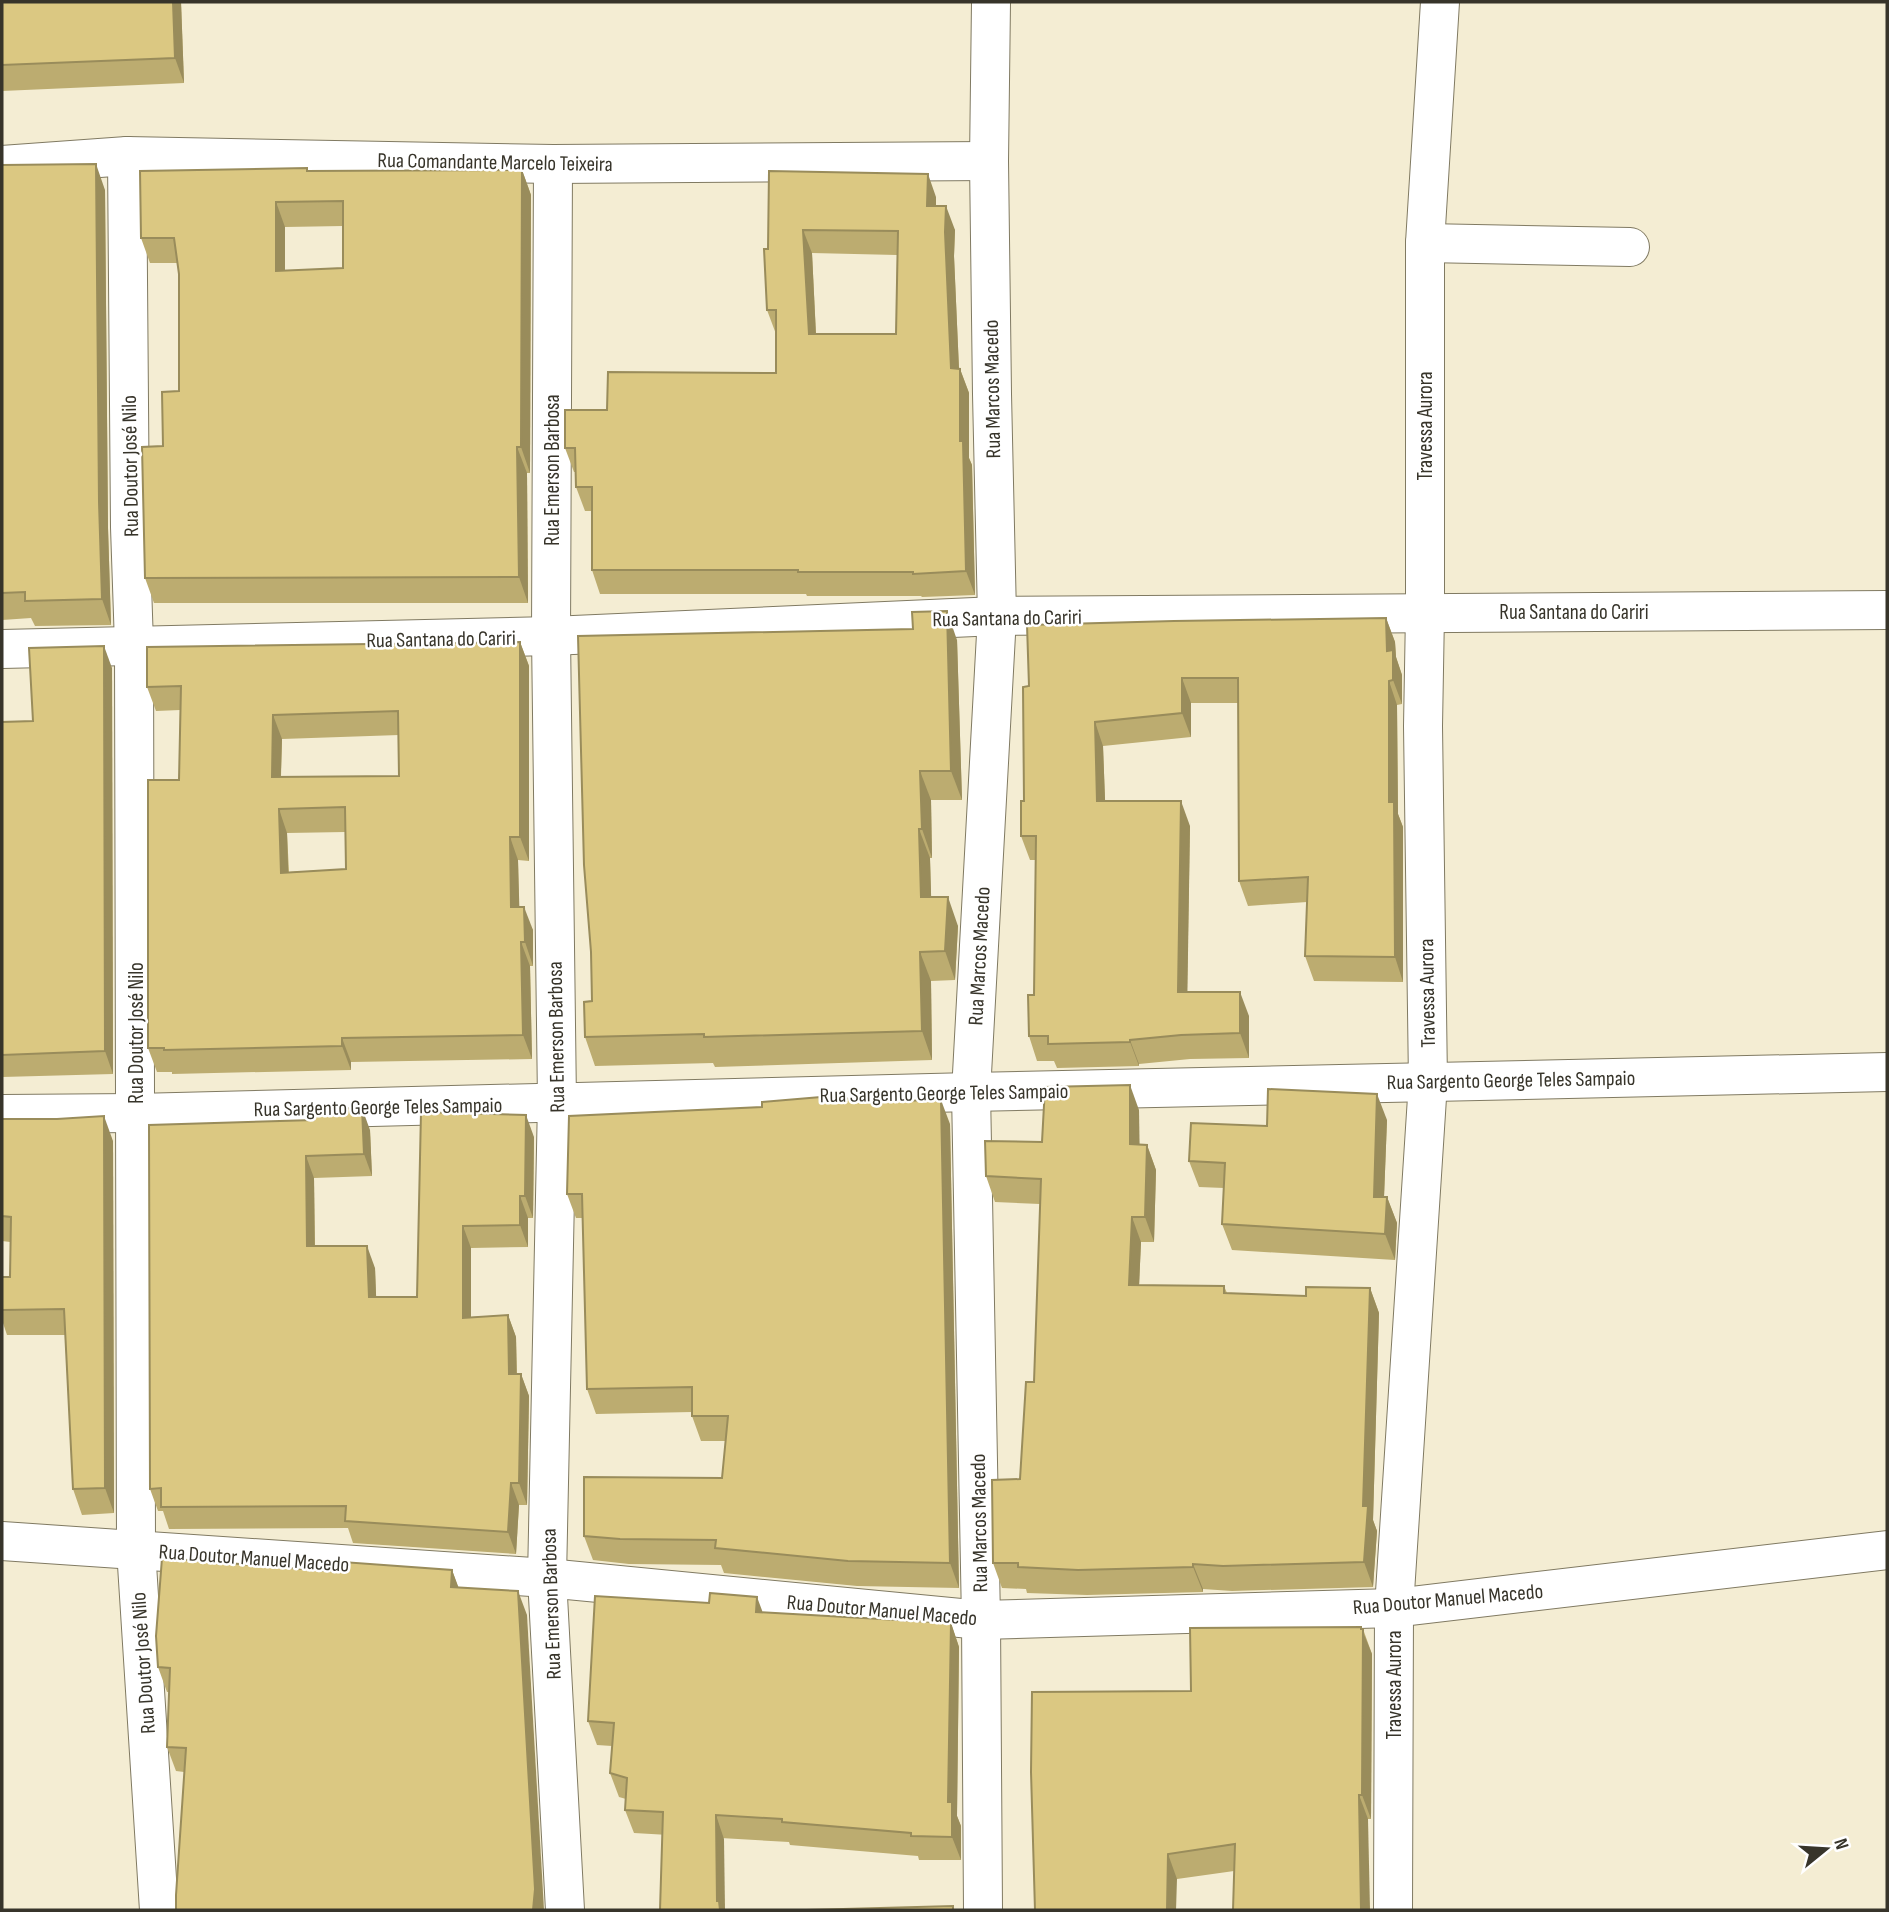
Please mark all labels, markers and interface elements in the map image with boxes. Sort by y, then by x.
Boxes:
street label: Rua Comandante Marcelo Teixeira [377,148,613,177]
street label: Rua Marcos Macedo [979,319,1006,459]
street label: Travessa Aurora [1413,371,1438,481]
street label: Rua Emerson Barbosa [540,394,565,546]
street label: Rua Doutor José Nilo [117,395,144,537]
street label: Rua Santana do Cariri [1499,600,1649,625]
street label: Rua Santana do Cariri [932,605,1082,632]
street label: Rua Santana do Cariri [366,626,516,653]
street label: Rua Marcos Macedo [963,886,996,1026]
street label: Travessa Aurora [1414,938,1441,1048]
street label: Rua Emerson Barbosa [543,961,570,1113]
street label: Rua Doutor José Nilo [124,962,149,1104]
street label: Rua Sargento George Teles Sampaio [1387,1066,1635,1095]
street label: Rua Sargento George Teles Sampaio [820,1079,1068,1108]
street label: Rua Sargento George Teles Sampaio [254,1093,502,1122]
street label: Rua Marcos Macedo [966,1453,993,1593]
street label: Rua Emerson Barbosa [536,1528,567,1680]
street label: Rua Doutor Manuel Macedo [158,1539,350,1578]
street label: Rua Doutor Manuel Macedo [1352,1579,1544,1620]
street label: Rua Doutor Manuel Macedo [786,1590,978,1631]
street label: Rua Doutor José Nilo [126,1591,161,1734]
street label: Travessa Aurora [1382,1630,1407,1740]
north arrow [1791,1814,1861,1884]
text: N [1828,1836,1853,1853]

